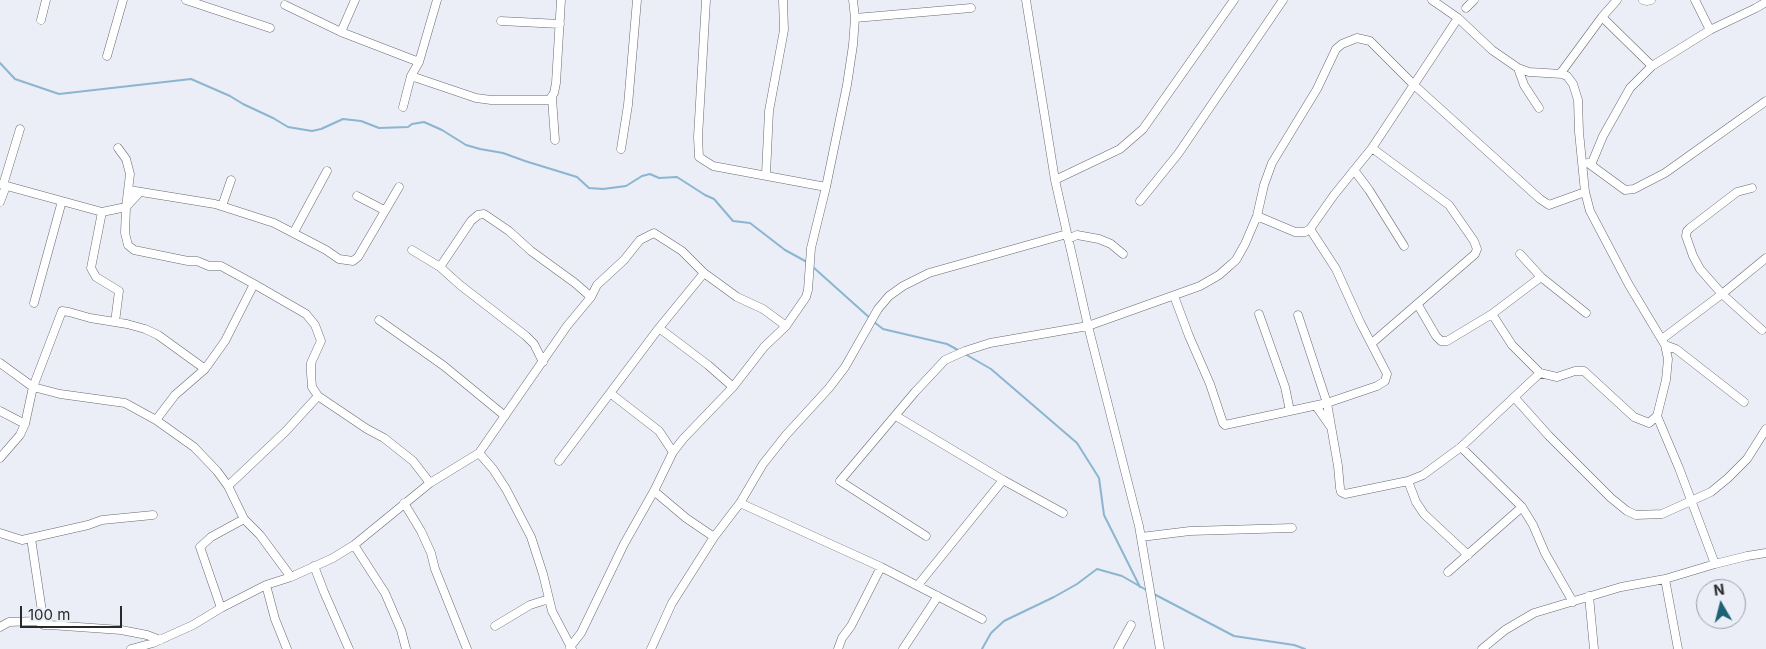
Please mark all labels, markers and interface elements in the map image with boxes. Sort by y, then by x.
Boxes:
north arrow [1696,579,1746,629]
text: N [1713,580,1725,599]
scale bar [22,596,125,628]
text: 100 m [28,605,70,624]

